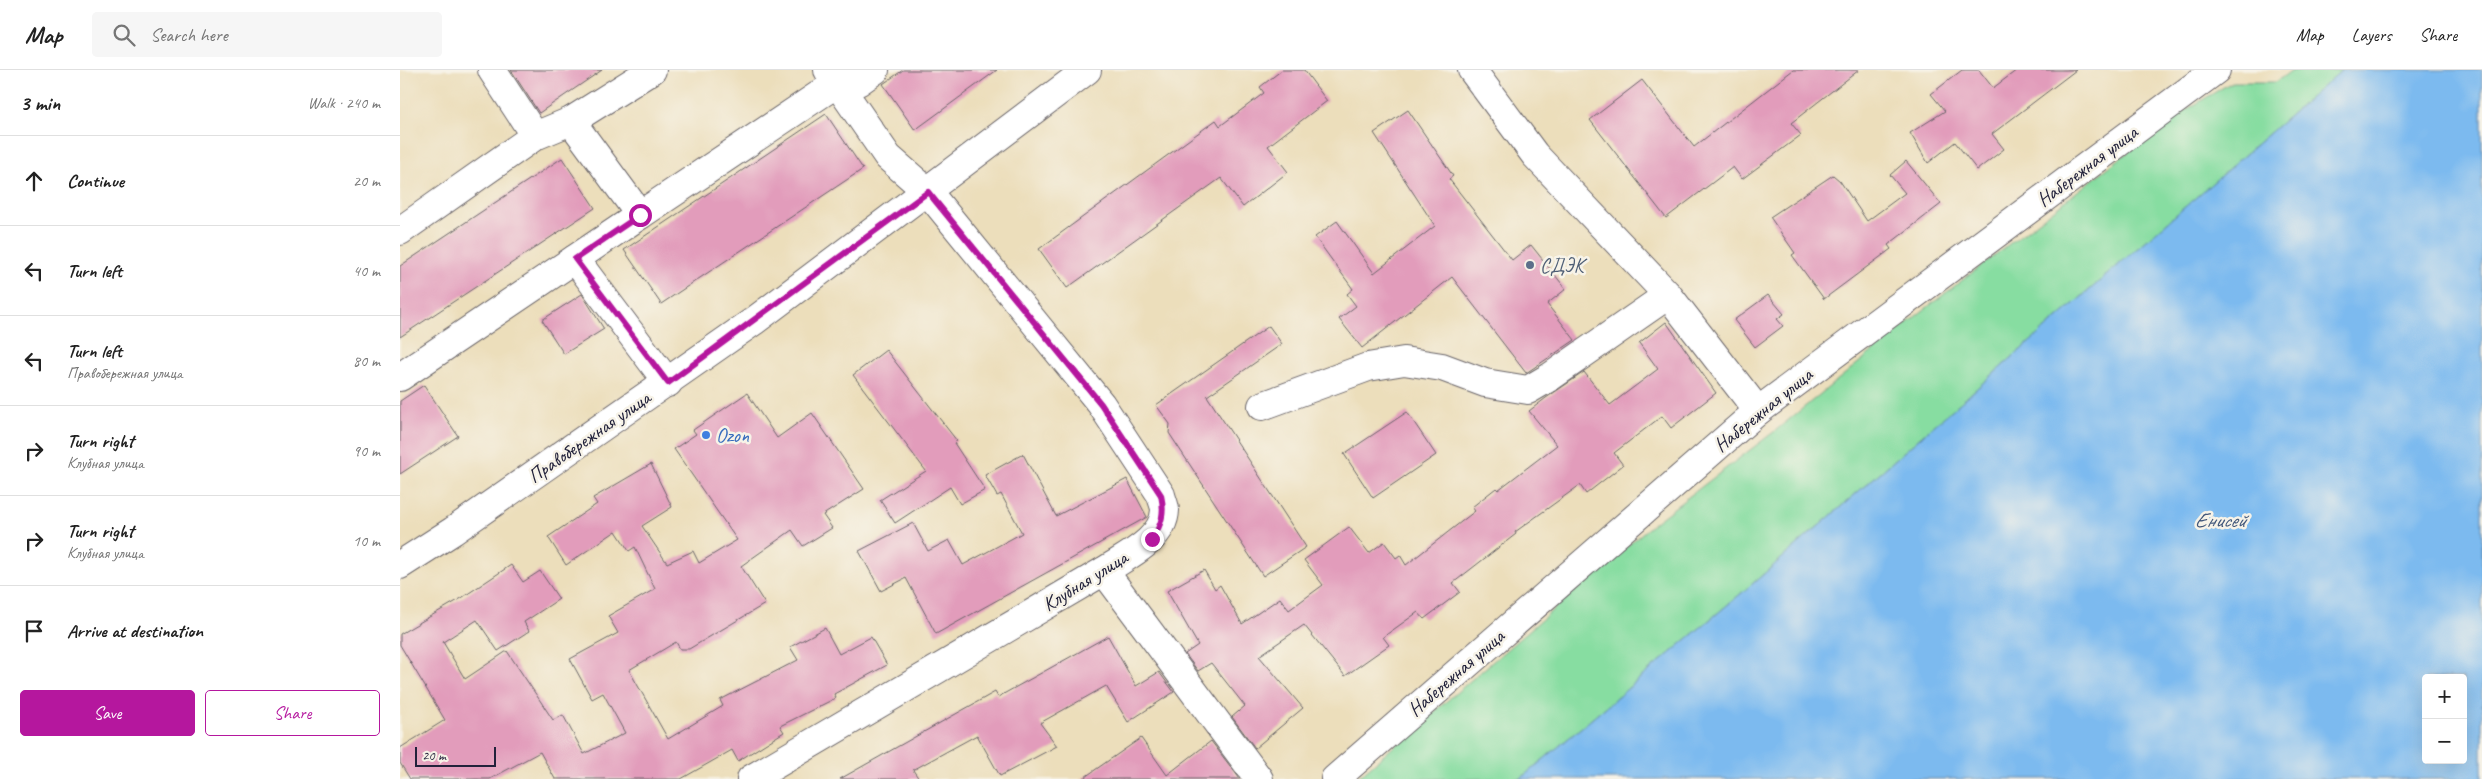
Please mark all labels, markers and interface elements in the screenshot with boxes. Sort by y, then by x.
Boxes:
search box [92,12,442,57]
text: Map [25,20,62,50]
icon: search [110,21,138,49]
text: Search here [150,23,228,47]
text: Map [2296,24,2324,46]
text: Layers [2352,24,2391,46]
text: Share [2419,24,2457,46]
text: 3 min [20,90,60,116]
text: Walk · 240 m [308,93,380,113]
street label: Набережная улица [2032,119,2144,212]
icon: ahead [20,167,48,195]
text: Continue [67,169,124,193]
text: 20 m [353,171,380,191]
route start [629,204,652,227]
place label: СДЭК [1540,253,1588,278]
icon: left [20,257,48,285]
text: Turn left [67,259,122,283]
marker: СДЭК [1524,259,1536,271]
text: 40 m [353,261,380,281]
text: Turn left [67,339,122,363]
icon: left [20,347,48,375]
text: 80 m [353,351,380,371]
street label: Набережная улица [1709,361,1819,457]
text: Правобережная улица [67,363,182,383]
street label: Правобережная улица [523,384,657,489]
place label: Ozon [716,423,750,448]
text: Turn right [67,429,134,453]
marker: Ozon [700,429,712,441]
icon: right [20,437,48,465]
text: 90 m [353,441,380,461]
text: Клубная улица [67,453,144,473]
water label: Енисей [2195,507,2250,533]
text: Turn right [67,519,134,543]
icon: right [20,527,48,555]
route end [1141,528,1164,551]
text: 10 m [353,531,380,551]
text: Клубная улица [67,543,144,563]
street label: Клубная улица [1038,544,1134,617]
icon: arrive [20,617,48,645]
text: Arrive at destination [67,619,203,643]
street label: Набережная улица [1403,623,1511,722]
map controls [2422,674,2467,764]
button: + [2422,674,2467,719]
button: Save [20,690,195,736]
button: Share [205,690,380,736]
button: − [2422,719,2467,764]
scale bar [415,744,496,767]
text: 20 m [422,747,446,764]

